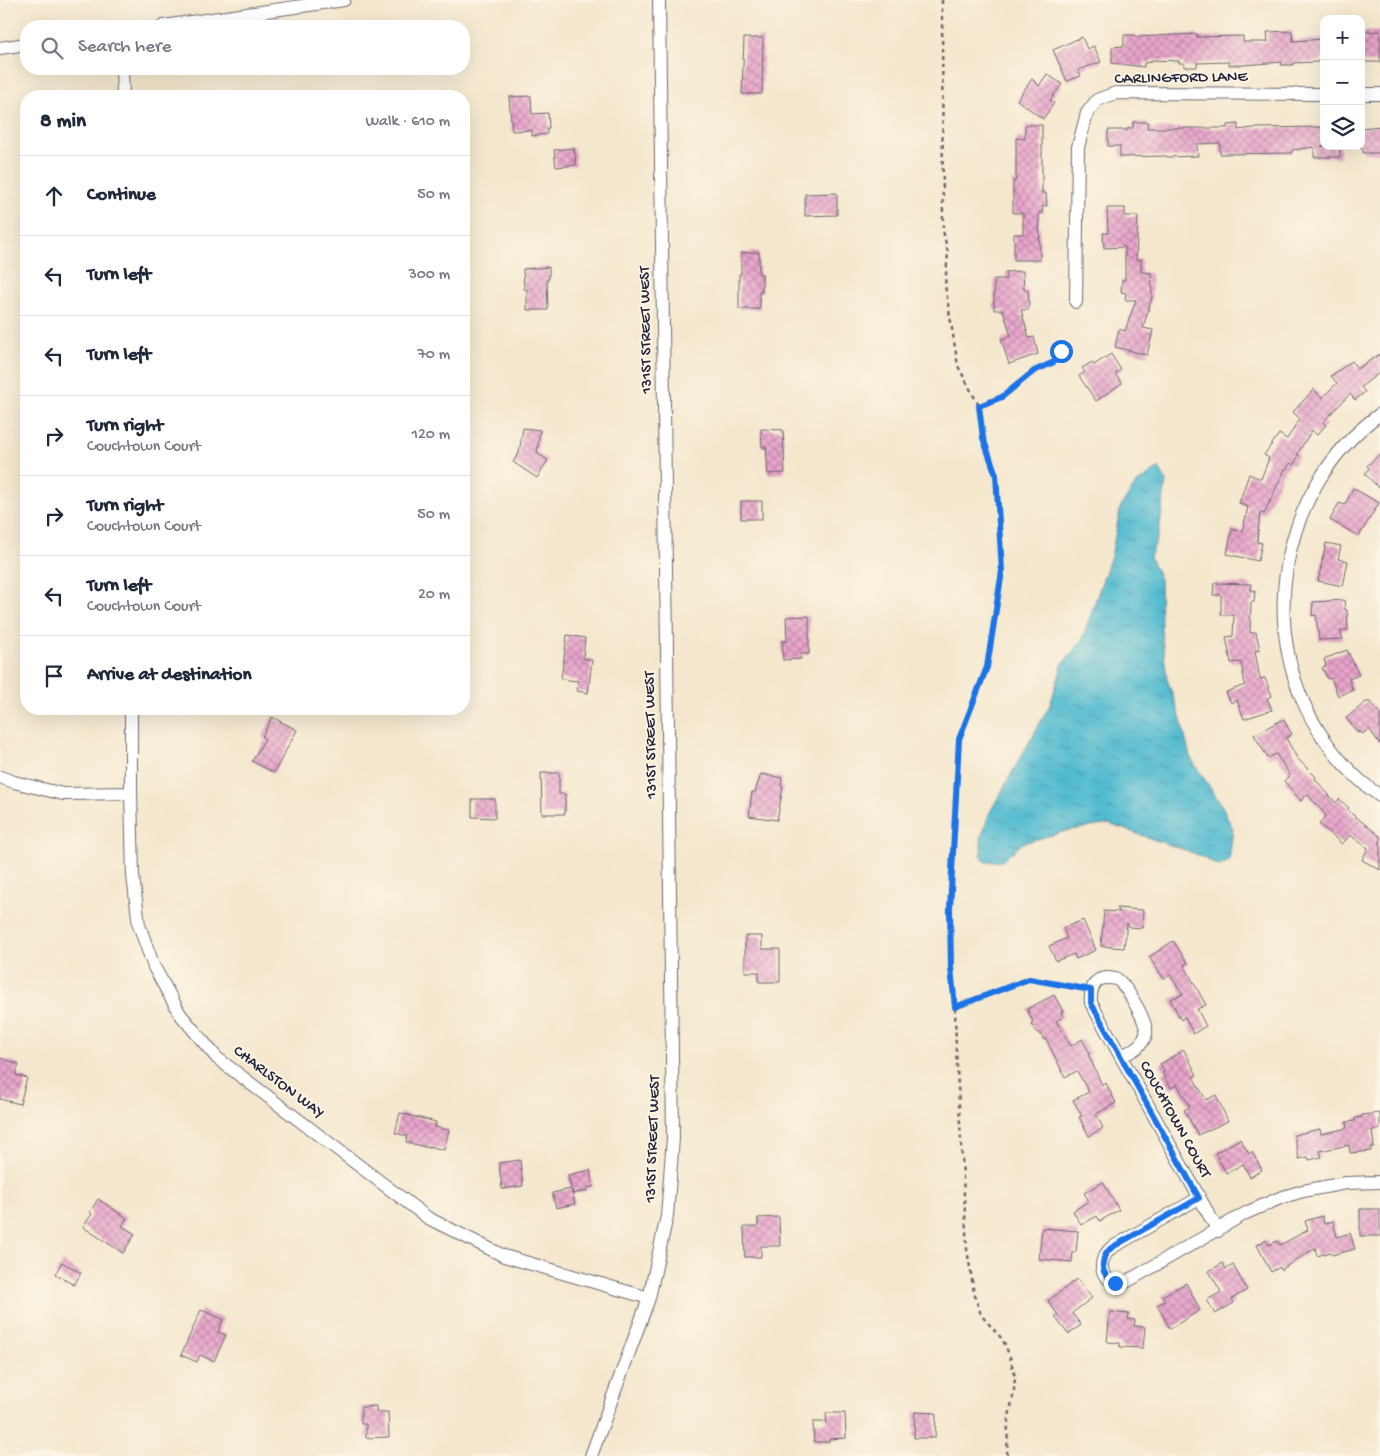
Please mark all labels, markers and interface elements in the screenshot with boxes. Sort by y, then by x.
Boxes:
map controls [1320,15,1365,150]
button: + [1320,15,1365,60]
search box [20,20,470,75]
icon: search [38,34,66,62]
text: Search here [78,36,172,59]
button: − [1320,60,1365,105]
street label: CARLINGFORD LANE [1114,68,1249,90]
button: layers [1320,105,1365,150]
text: 8 min [40,110,86,135]
text: Walk · 610 m [365,113,450,132]
icon: ahead [40,182,68,210]
text: Continue [87,184,156,207]
text: 50 m [417,186,450,205]
icon: left [40,262,68,290]
text: Turn left [87,264,151,287]
street label: 131ST STREET WEST [636,265,658,395]
text: 300 m [408,266,450,285]
route start [1050,340,1073,363]
icon: left [40,342,68,370]
text: Turn left [87,344,151,367]
text: 70 m [417,346,450,365]
text: Turn right [87,415,163,438]
icon: right [40,422,68,450]
text: 120 m [411,426,450,445]
text: Couchtown Court [87,438,201,457]
text: Turn right [87,495,163,518]
icon: right [40,502,68,530]
text: 50 m [417,506,450,525]
text: Couchtown Court [87,518,201,537]
text: Turn left [87,575,151,598]
icon: left [40,582,68,610]
text: 20 m [418,586,450,605]
text: Couchtown Court [87,598,201,617]
icon: arrive [40,662,68,690]
text: Arrive at destination [87,664,251,687]
street label: 131ST STREET WEST [641,670,663,800]
street label: CHARLSTON WAY [229,1042,327,1124]
street label: COUCHTOWN COURT [1134,1058,1214,1183]
street label: 131ST STREET WEST [642,1074,666,1204]
route end [1104,1272,1127,1295]

